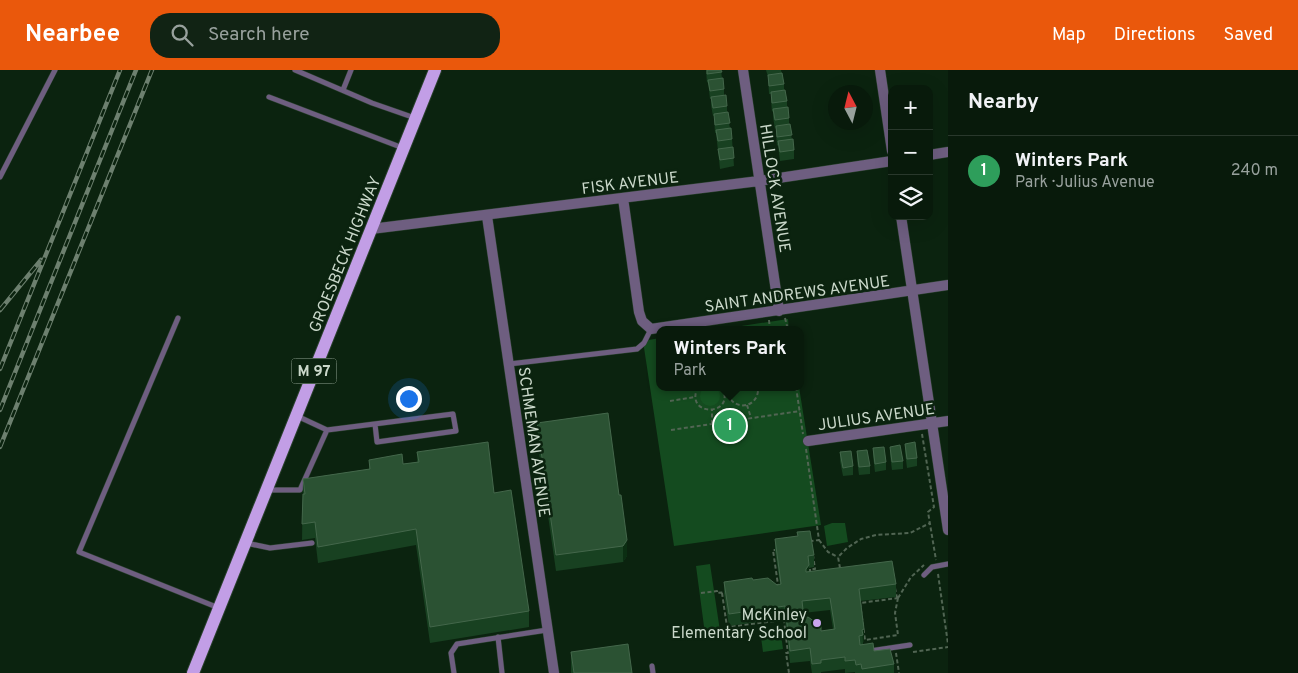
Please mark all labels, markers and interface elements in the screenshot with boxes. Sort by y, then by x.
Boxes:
search box [150,13,500,58]
text: Nearbee [25,20,120,50]
icon: search [168,21,196,49]
text: Search here [208,23,310,47]
text: Map [1052,24,1086,47]
text: Directions [1114,24,1196,47]
text: Saved [1224,24,1273,47]
north arrow [828,85,873,130]
map controls [888,85,933,220]
button: + [888,85,933,130]
text: Nearby [968,89,1039,116]
street label: HILLOCK AVENUE [754,123,794,254]
button: − [888,130,933,175]
text: Winters Park [1015,149,1128,173]
text: 1 [981,161,987,181]
text: 240 m [1231,161,1278,181]
street label: FISK AVENUE [581,168,680,200]
text: Park · Julius Avenue [1015,173,1155,193]
street label: GROESBECK HIGHWAY [305,174,386,336]
button: layers [888,175,933,220]
street label: SAINT ANDREWS AVENUE [703,272,891,318]
popup [656,326,804,391]
text: Winters Park [673,337,787,361]
road number: M 97 [292,358,336,384]
text: Park [673,361,706,381]
street label: SCHMEMAN AVENUE [513,366,553,519]
your location [396,386,422,412]
street label: JULIUS AVENUE [816,400,936,436]
pin: 1 [714,407,746,445]
place label: McKinley Elementary School [671,606,807,644]
marker: McKinley Elementary School [811,617,823,629]

